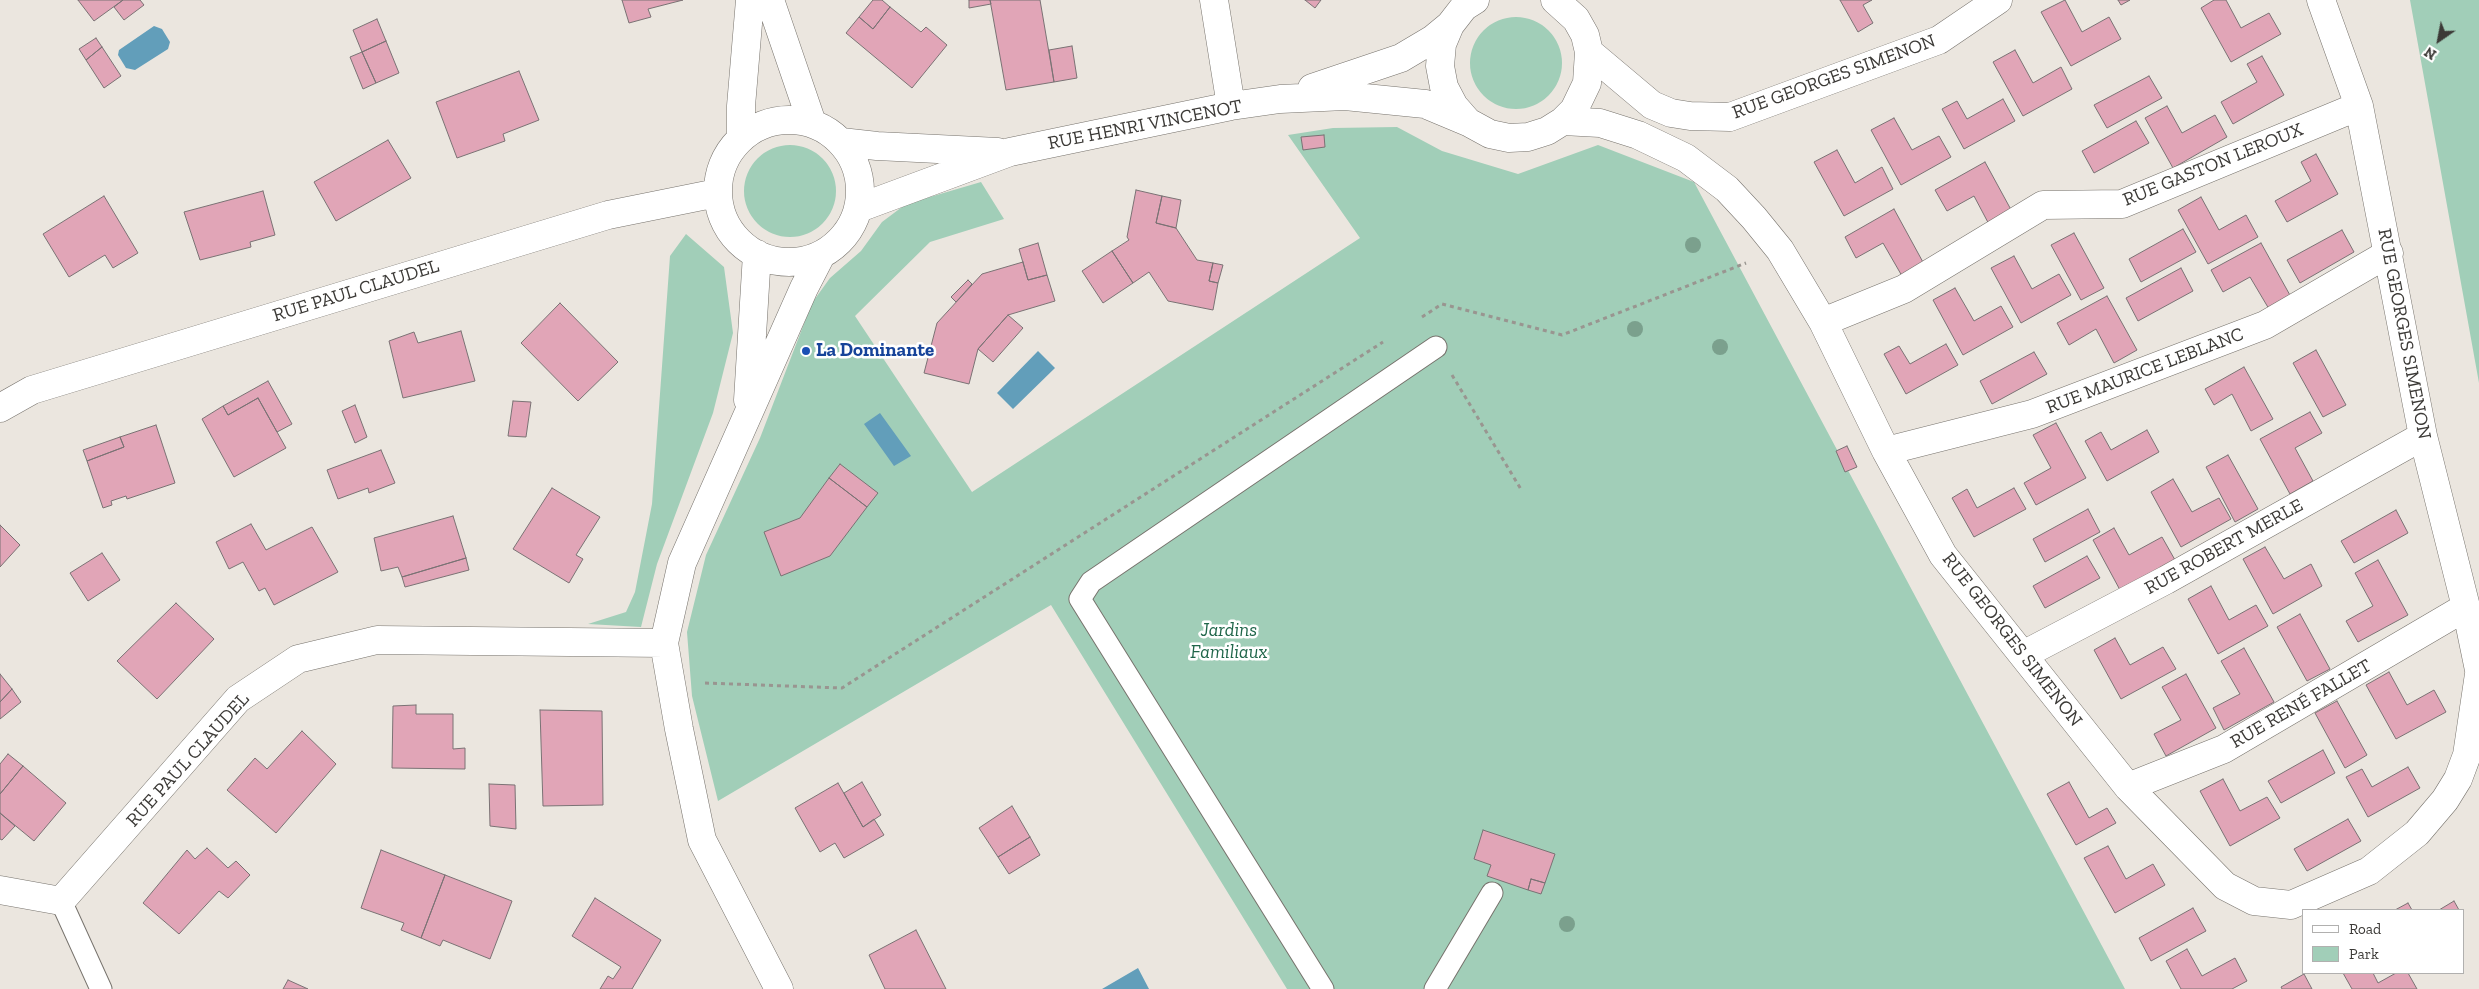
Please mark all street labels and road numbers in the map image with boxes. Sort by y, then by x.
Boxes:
street label: RUE GEORGES SIMENON [1729,30,1939,124]
street label: RUE HENRI VINCENOT [1046,95,1244,155]
street label: RUE GASTON LEROUX [2120,118,2306,212]
street label: RUE GEORGES SIMENON [2372,227,2436,441]
street label: RUE PAUL CLAUDEL [270,255,442,327]
street label: RUE MAURICE LEBLANC [2043,323,2247,419]
street label: RUE ROBERT MERLE [2141,494,2307,600]
street label: RUE GEORGES SIMENON [1937,548,2087,732]
street label: RUE RENÉ FALLET [2227,654,2375,754]
street label: RUE PAUL CLAUDEL [122,688,254,832]

